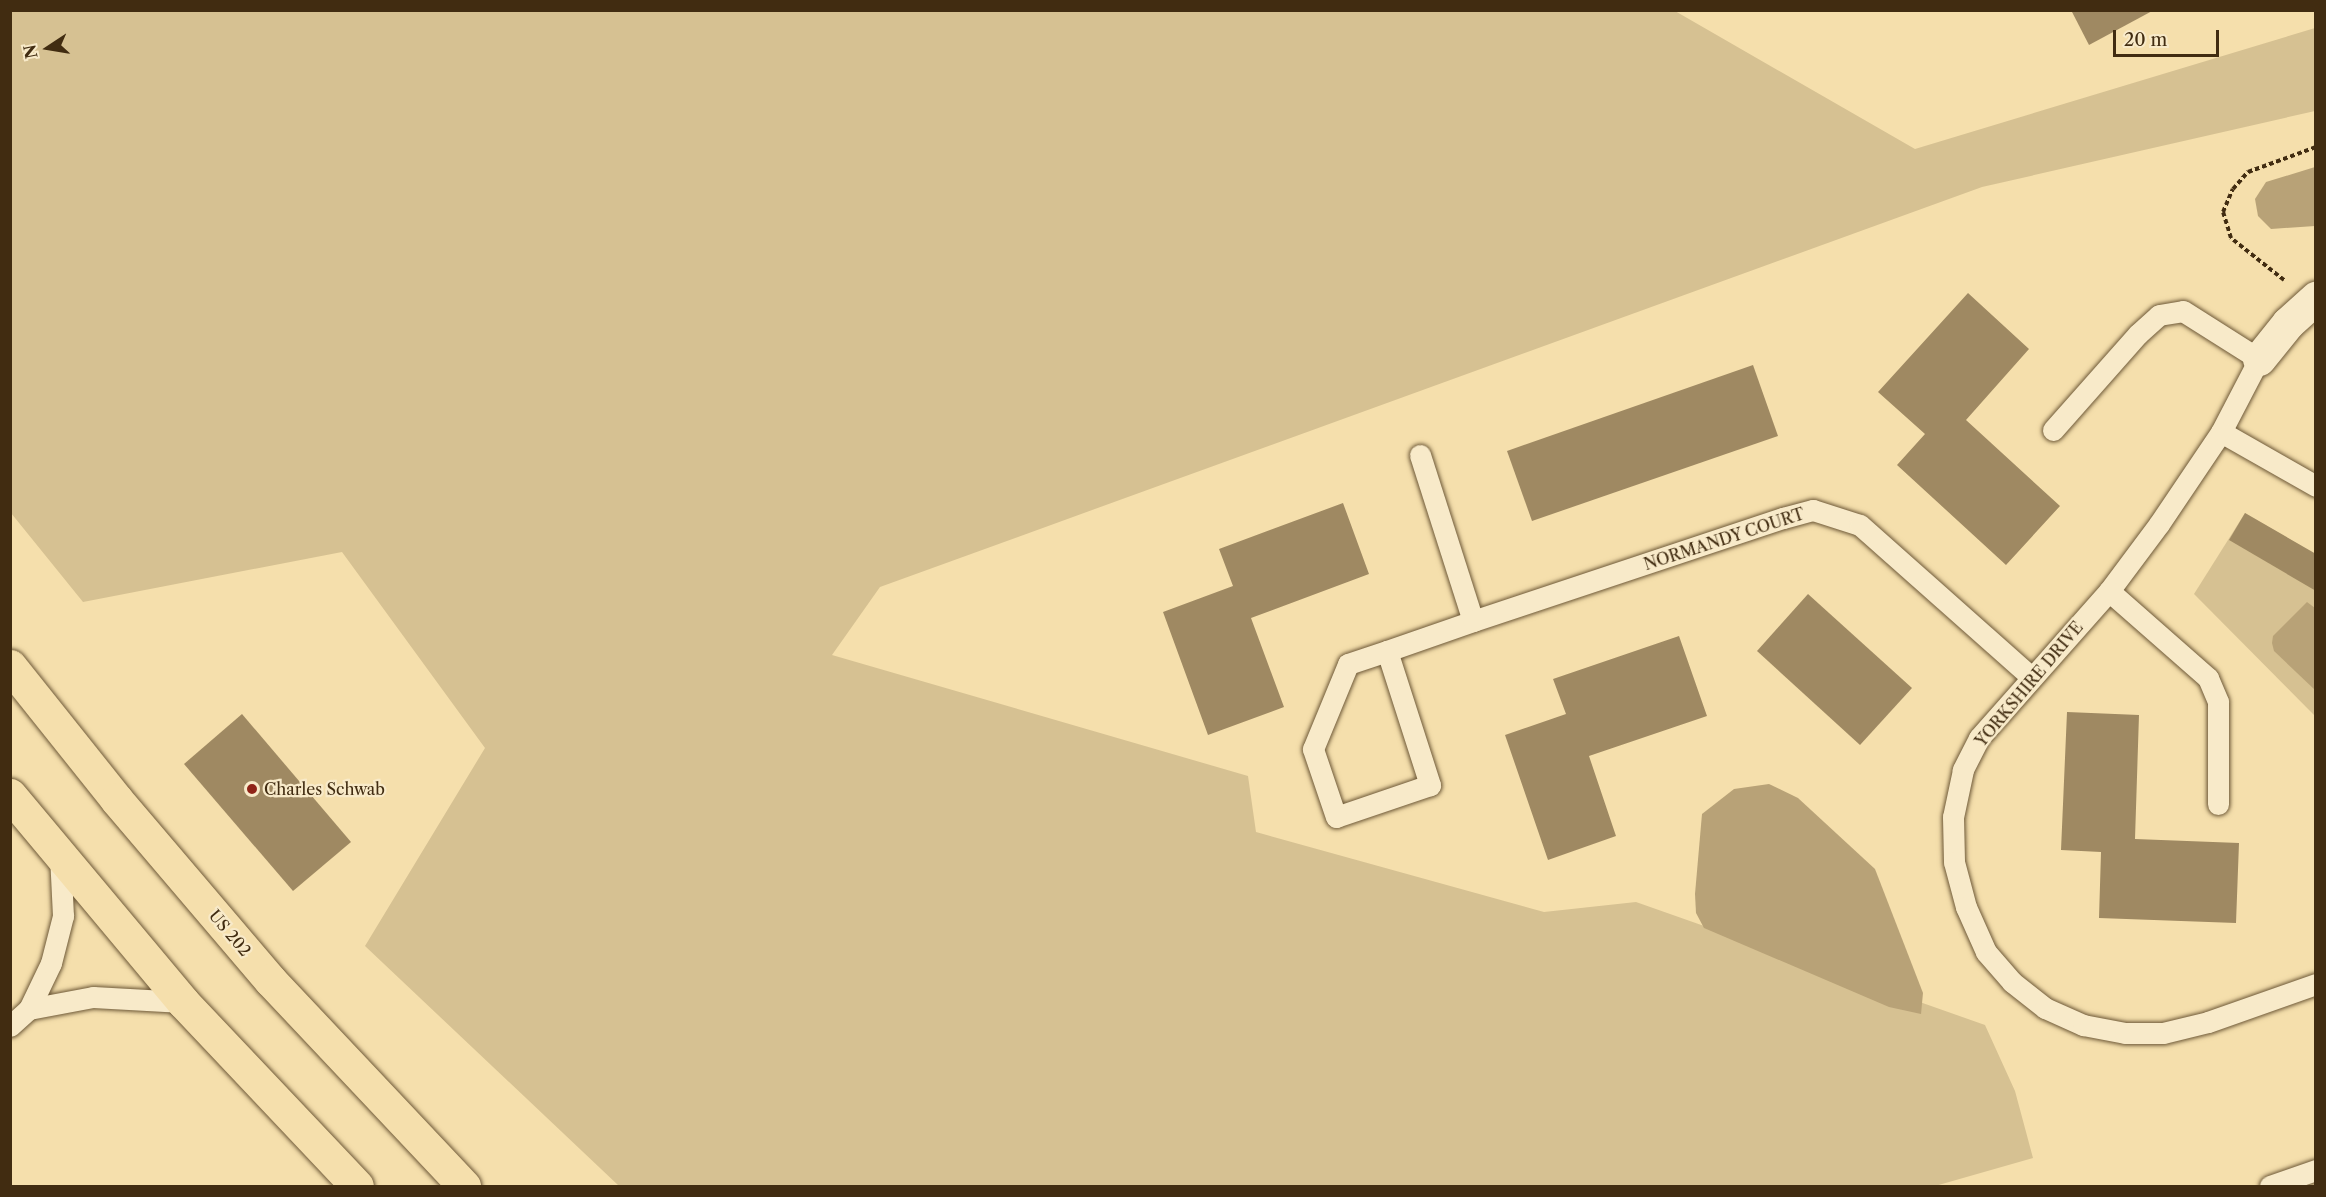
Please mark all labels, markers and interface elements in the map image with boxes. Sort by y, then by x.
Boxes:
north arrow [18,18,78,78]
scale bar [2116,18,2222,56]
text: 20 m [2124,29,2167,51]
text: N [19,43,42,61]
street label: NORMANDY COURT [1641,504,1807,574]
street label: YORKSHIRE DRIVE [1971,618,2087,750]
place label: Charles Schwab [264,779,385,799]
marker: Charles Schwab [245,782,259,796]
street label: US 202 [205,906,255,960]

